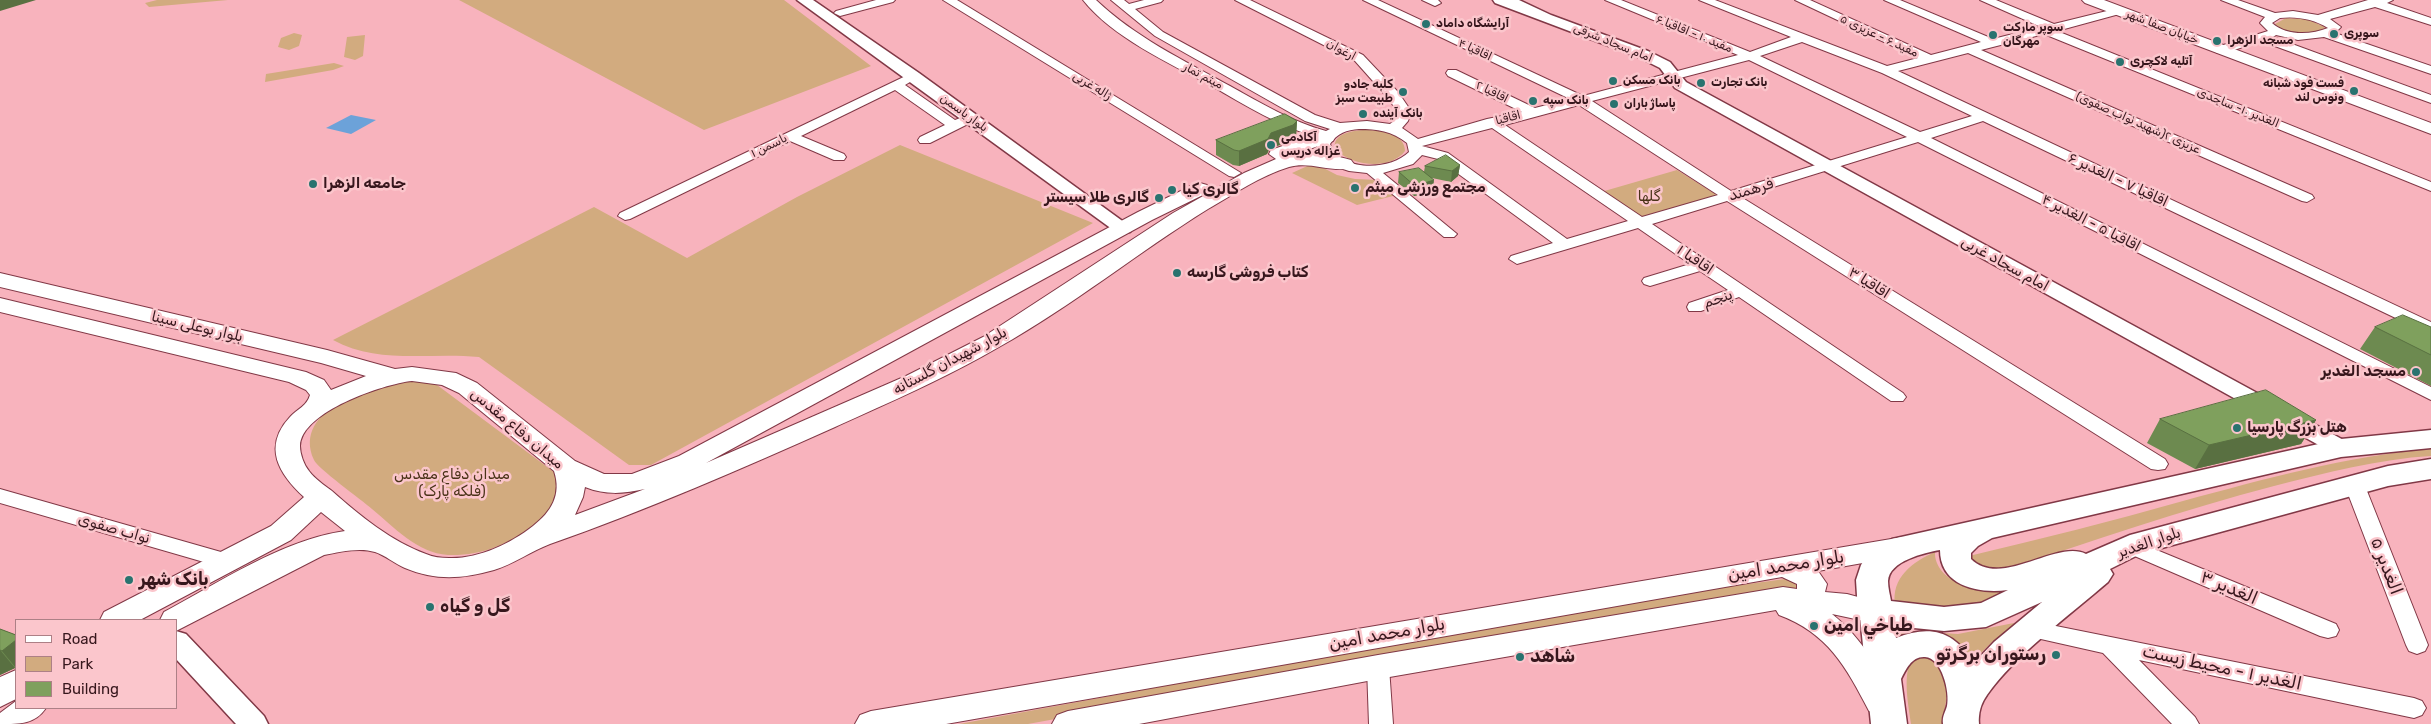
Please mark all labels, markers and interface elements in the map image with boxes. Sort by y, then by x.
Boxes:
street label: خیابان صفا شهر [2123,6,2201,48]
street label: مفید ۱۰ - اقاقیا ۶ [1654,12,1734,56]
street label: مفید ۶ - عزیزی ۵ [1837,12,1921,60]
place label: آرایشگاه داماد [1436,17,1509,31]
marker: آرایشگاه داماد [1420,18,1432,30]
street label: امام سجاد شرقی [1571,21,1655,65]
place label: سوپر مارکت مهرگان [2003,21,2063,49]
place label: سوپری [2344,27,2379,41]
marker: سوپری [2328,28,2340,40]
marker: سوپر مارکت مهرگان [1987,29,1999,41]
place label: مسجد الزهرا [2227,34,2294,48]
marker: مسجد الزهرا [2211,35,2223,47]
street label: ارغوان [1324,36,1358,64]
street label: اقاقیا ۴ [1456,36,1494,64]
place label: آتلیه لاکچری [2130,55,2192,69]
marker: آتلیه لاکچری [2114,56,2126,68]
street label: میثم تمار [1181,60,1225,92]
street label: ژاله غربی [1070,69,1114,103]
place label: بانک مسکن [1623,74,1681,88]
marker: بانک مسکن [1607,75,1619,87]
place label: بانک تجارت [1711,76,1767,90]
marker: بانک تجارت [1695,77,1707,89]
place label: فست فود شبانه ونوس لند [2263,77,2344,105]
place label: کلبه جادو طبیعت سبز [1336,78,1393,106]
street label: اقاقیا ۲ [1473,78,1511,106]
street label: الغدیر ۱۰- ساجدی [2195,85,2281,131]
marker: فست فود شبانه ونوس لند [2348,85,2360,97]
marker: کلبه جادو طبیعت سبز [1397,86,1409,98]
street label: عزیزی ۲(شهید نواب صفوی) [2073,89,2203,157]
street label: بلوار یاسمن [937,91,991,135]
place label: بانک سپه [1543,94,1589,108]
marker: بانک سپه [1527,95,1539,107]
place label: پاساژ باران [1624,97,1676,111]
marker: پاساژ باران [1608,98,1620,110]
place label: بانک آینده [1373,107,1423,121]
marker: بانک آینده [1357,108,1369,120]
street label: اقاقیا [1494,108,1522,128]
street label: یاسمن ۱ [748,131,790,161]
place label: آکادمی غزاله دریس [1281,131,1340,159]
marker: آکادمی غزاله دریس [1265,139,1277,151]
street label: اقاقیا ۷ - الغدیر ۶ [2065,149,2171,211]
place label: جامعه الزهرا [323,175,406,193]
street label: فرهمند [1726,175,1776,205]
marker: جامعه الزهرا [307,178,319,190]
place label: مجتمع ورزشی میثم [1365,179,1486,197]
place label: گالری کیا [1182,181,1239,199]
marker: مجتمع ورزشی میثم [1349,182,1361,194]
marker: گالری کیا [1166,184,1178,196]
park label: گلها [1637,188,1661,206]
place label: گالری طلا سیستر [1044,189,1149,207]
street label: اقاقیا ۵ - الغدیر ۴ [2039,190,2143,256]
marker: گالری طلا سیستر [1153,192,1165,204]
street label: امام سجاد غربی [1958,232,2052,296]
street label: اقاقیا ۱ [1673,241,1717,279]
street label: اقاقیا ۳ [1845,263,1893,303]
place label: کتاب فروشی گارسه [1187,264,1309,282]
marker: کتاب فروشی گارسه [1171,267,1183,279]
street label: پنجم [1701,286,1735,312]
street label: بلوار بوعلی سینا [149,308,245,346]
street label: بلوار شهیدان گلستانه [890,323,1010,399]
place label: مسجد الغدیر [2321,363,2406,381]
marker: مسجد الغدیر [2410,366,2422,378]
street label: میدان دفاع مقدس [467,385,567,473]
place label: هتل بزرگ پارسیا [2247,419,2347,437]
marker: هتل بزرگ پارسیا [2231,422,2243,434]
park label: میدان دفاع مقدس (فلکه پارک) [394,466,510,501]
street label: نواب صفوی [76,510,152,548]
street label: بلوار الغدیر [2115,524,2183,562]
street label: الغدیر ۵ [2365,534,2407,598]
street label: بلوار محمد امین [1726,546,1846,586]
street label: الغدیر ۳ [2197,566,2261,610]
place label: بانک شهر [139,569,209,591]
marker: بانک شهر [123,574,135,586]
place label: گل و گیاه [440,596,510,618]
marker: گل و گیاه [424,601,436,613]
street label: بلوار محمد امین [1327,613,1447,655]
place label: طباخي امين [1824,615,1913,637]
legend [15,619,178,709]
marker: طباخي امين [1808,620,1820,632]
text: Road [62,630,98,648]
street label: الغدیر ۱ - محیط زیست [2140,641,2304,695]
place label: رستوران برگرتو [1936,644,2046,666]
place label: شاهد [1530,646,1575,668]
marker: رستوران برگرتو [2050,649,2062,661]
marker: شاهد [1514,651,1526,663]
text: Park [62,655,93,673]
text: Building [62,680,119,698]

